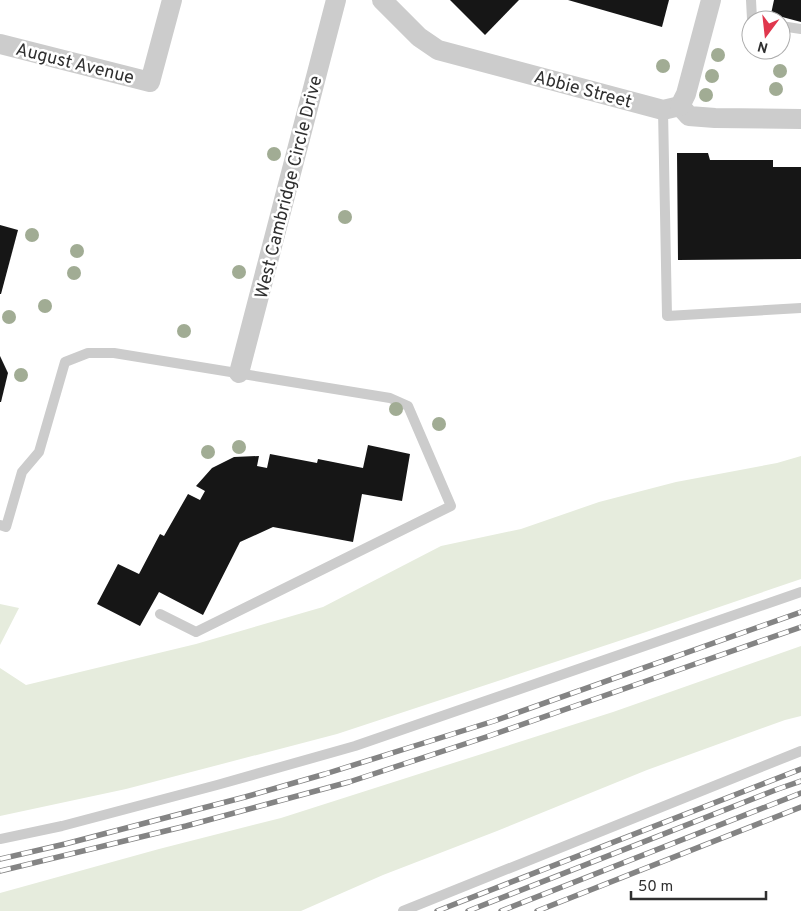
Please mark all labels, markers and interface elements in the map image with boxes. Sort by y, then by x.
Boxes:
north arrow [741,10,791,60]
text: N [756,37,770,56]
street label: August Avenue [13,39,136,90]
street label: Abbie Street [531,66,634,115]
street label: West Cambridge Circle Drive [251,74,328,301]
scale bar [631,868,766,900]
text: 50 m [638,878,673,897]

